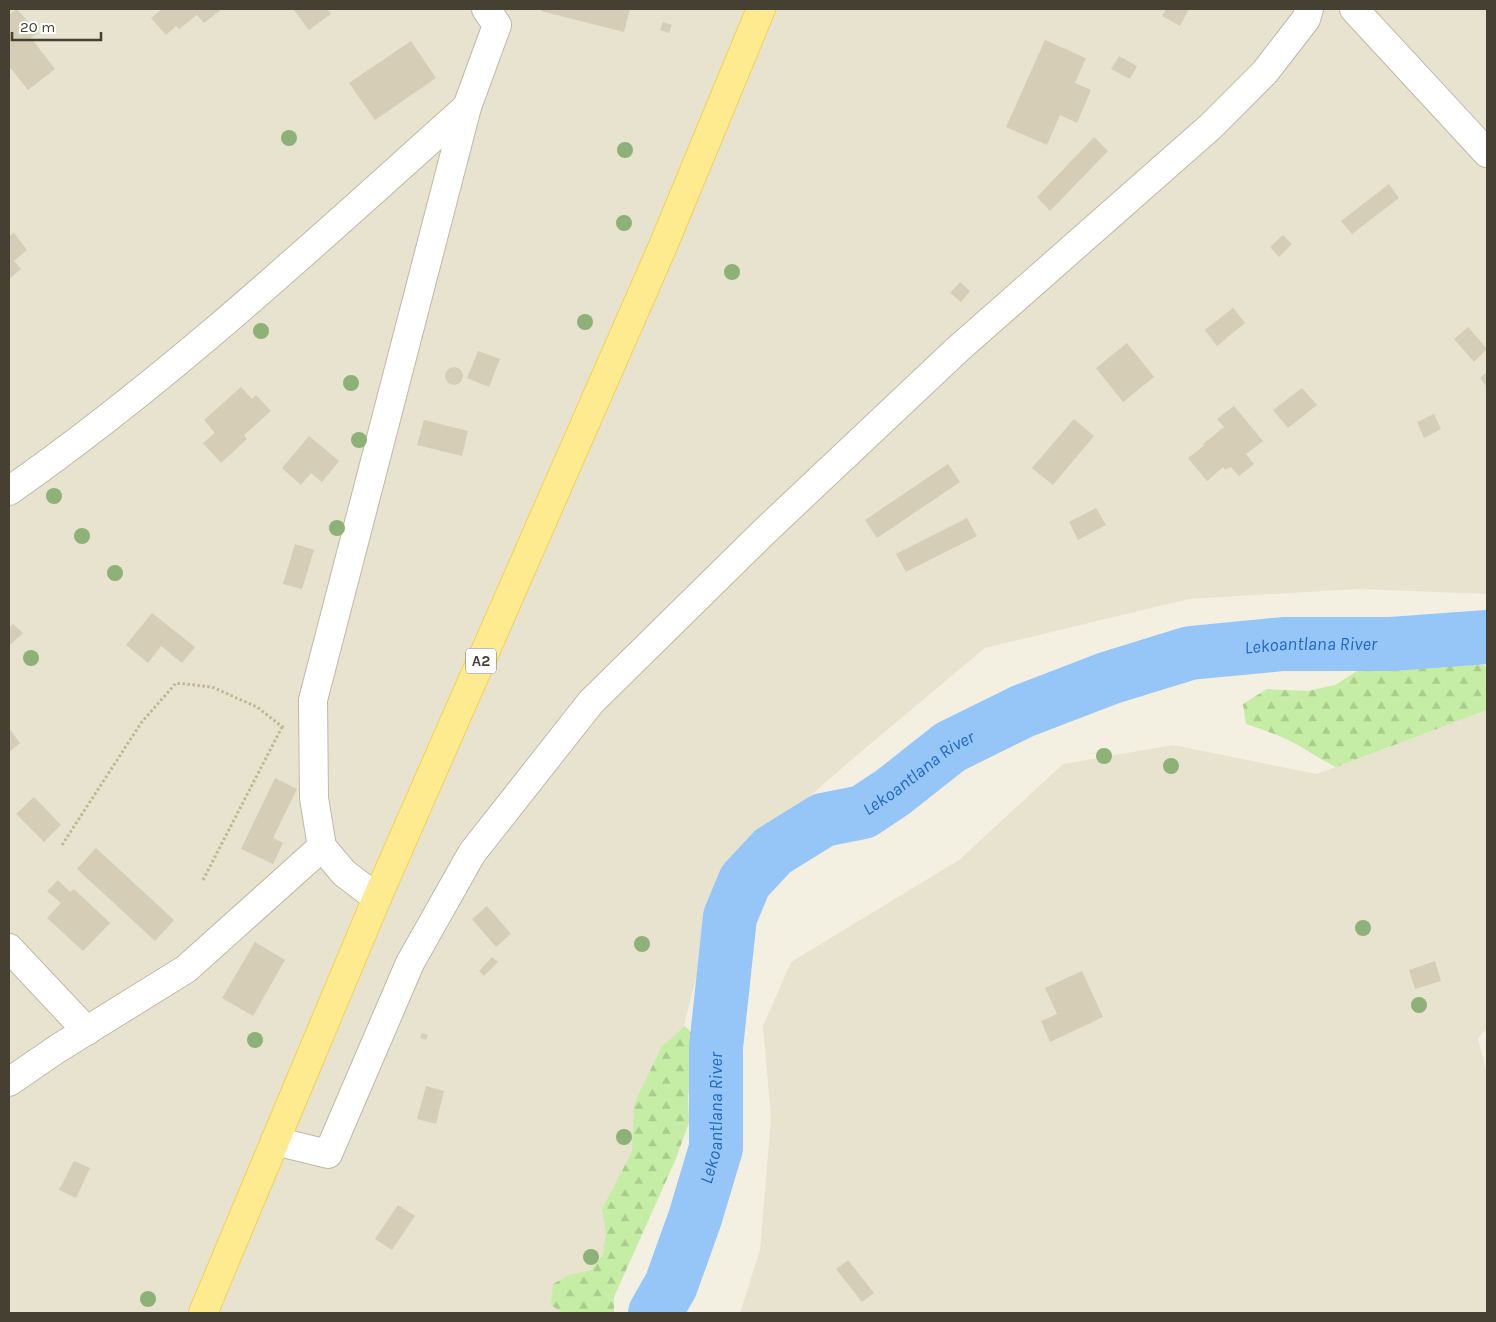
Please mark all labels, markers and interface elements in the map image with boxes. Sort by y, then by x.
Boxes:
scale bar [12,10,101,42]
text: 20 m [20,18,55,36]
water label: Lekoantlana River [1243,633,1378,659]
road number: A2 [466,648,496,674]
water label: Lekoantlana River [858,725,979,820]
water label: Lekoantlana River [695,1051,727,1186]

